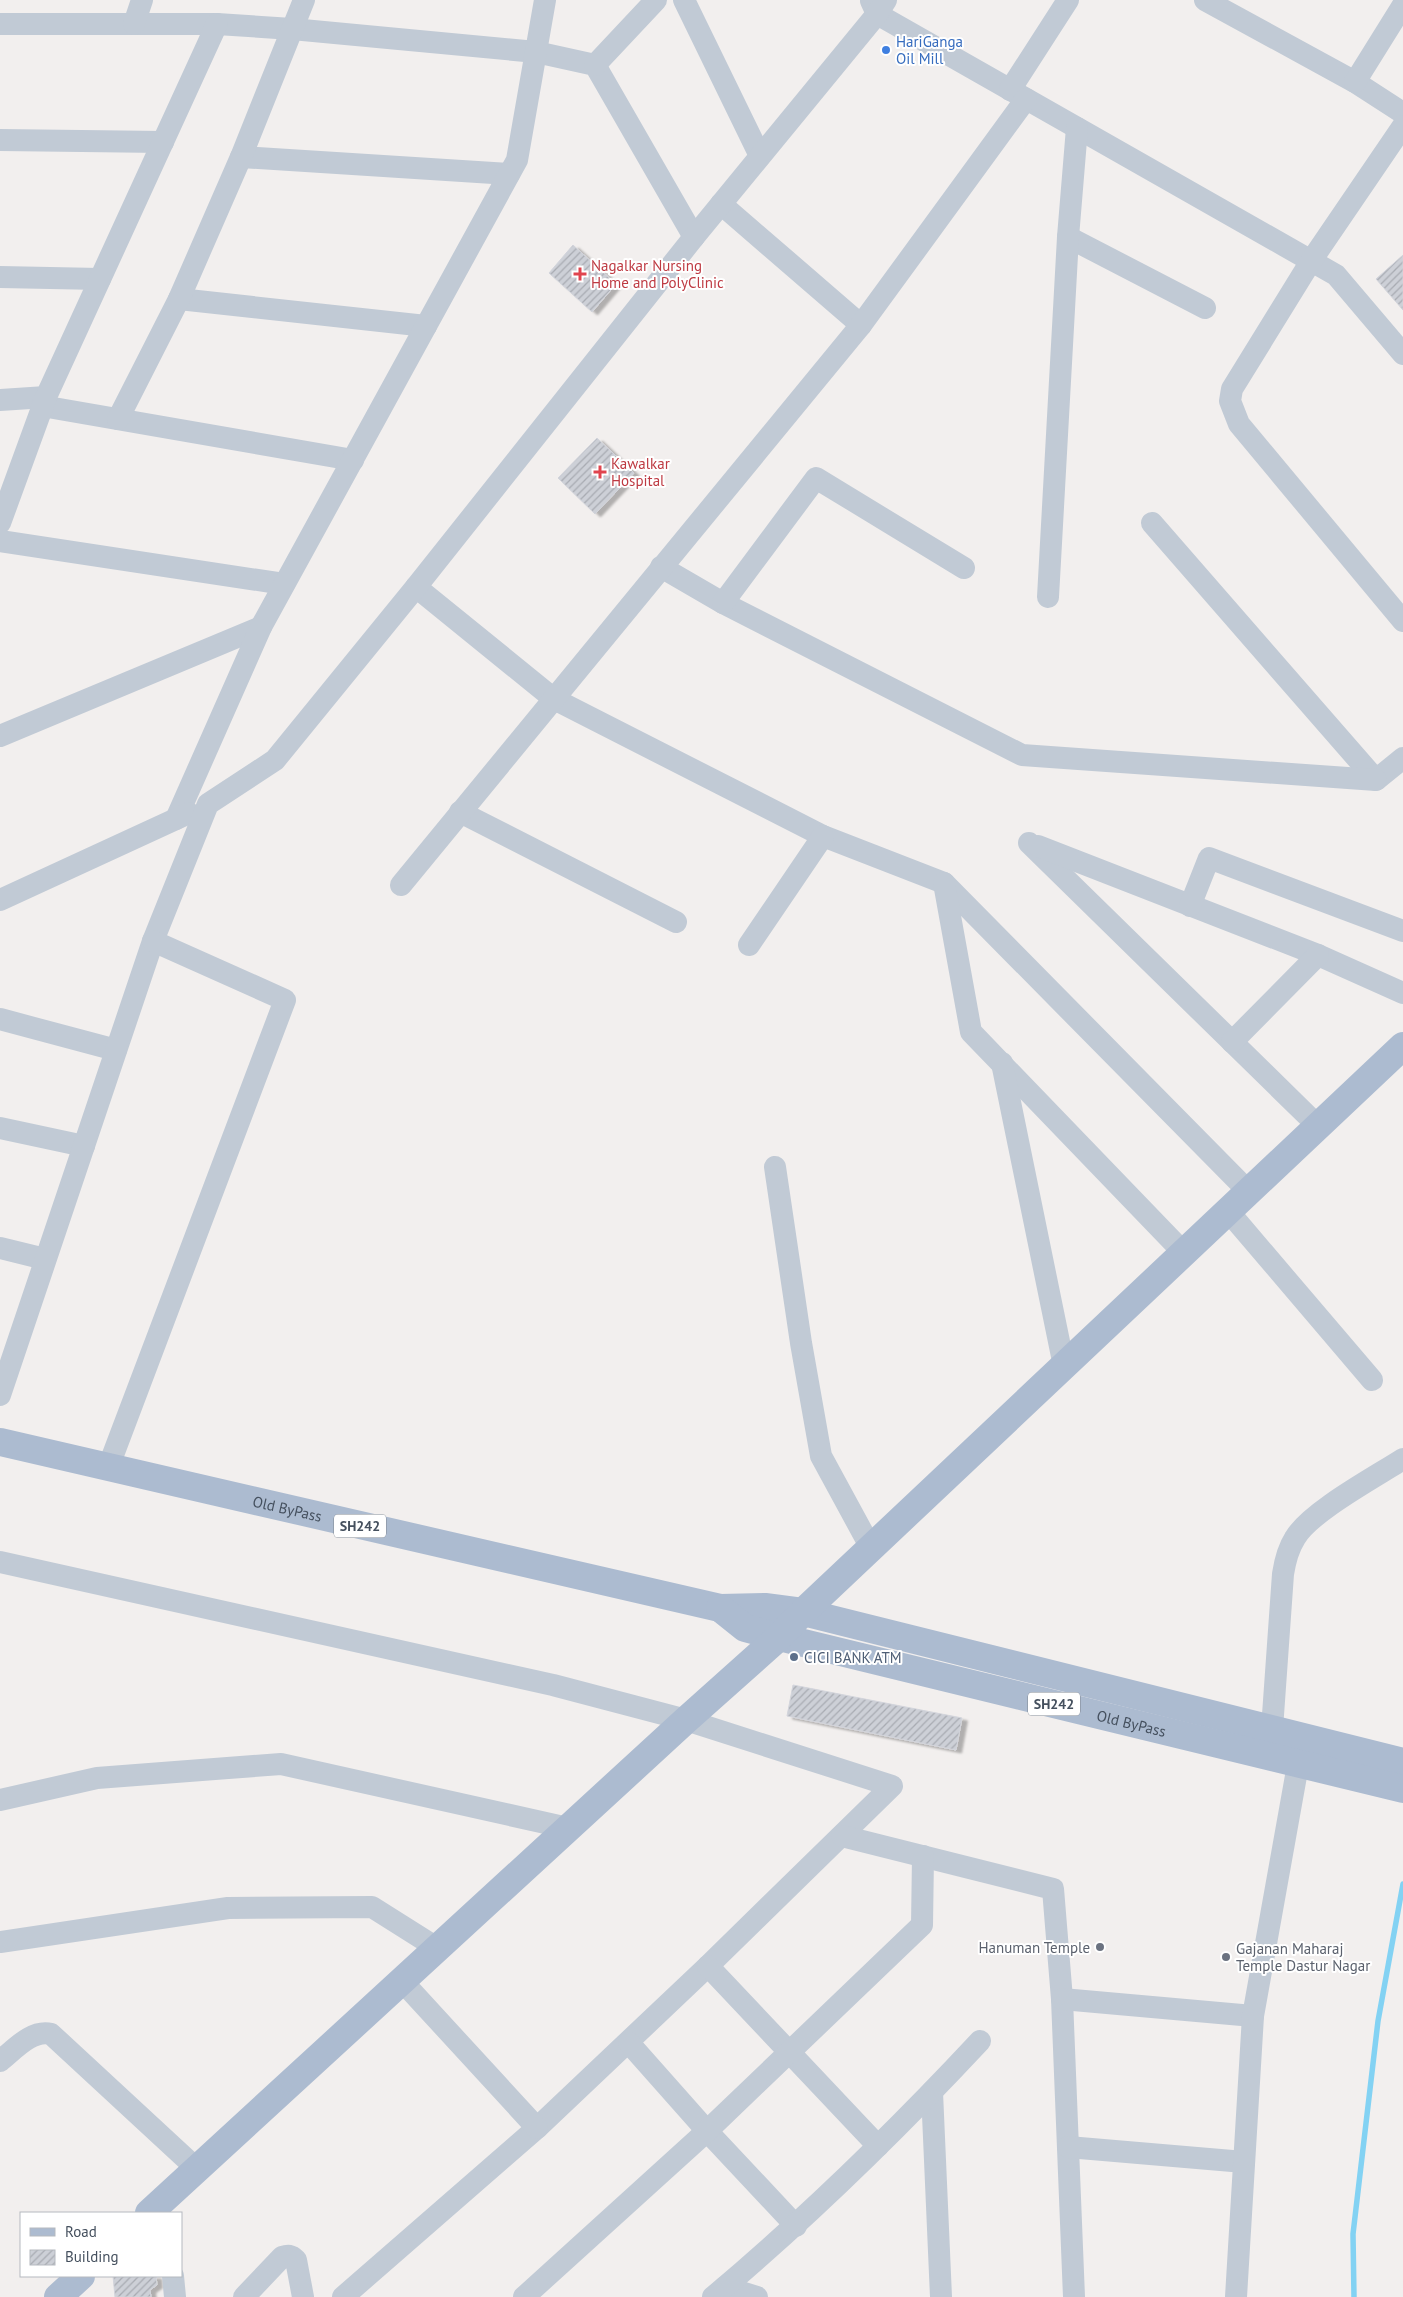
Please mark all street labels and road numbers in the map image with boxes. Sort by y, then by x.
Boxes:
street label: Old ByPass [251,1491,324,1525]
road number: SH242 [334,1514,386,1538]
road number: SH242 [1028,1692,1080,1716]
street label: Old ByPass [1095,1705,1168,1740]

